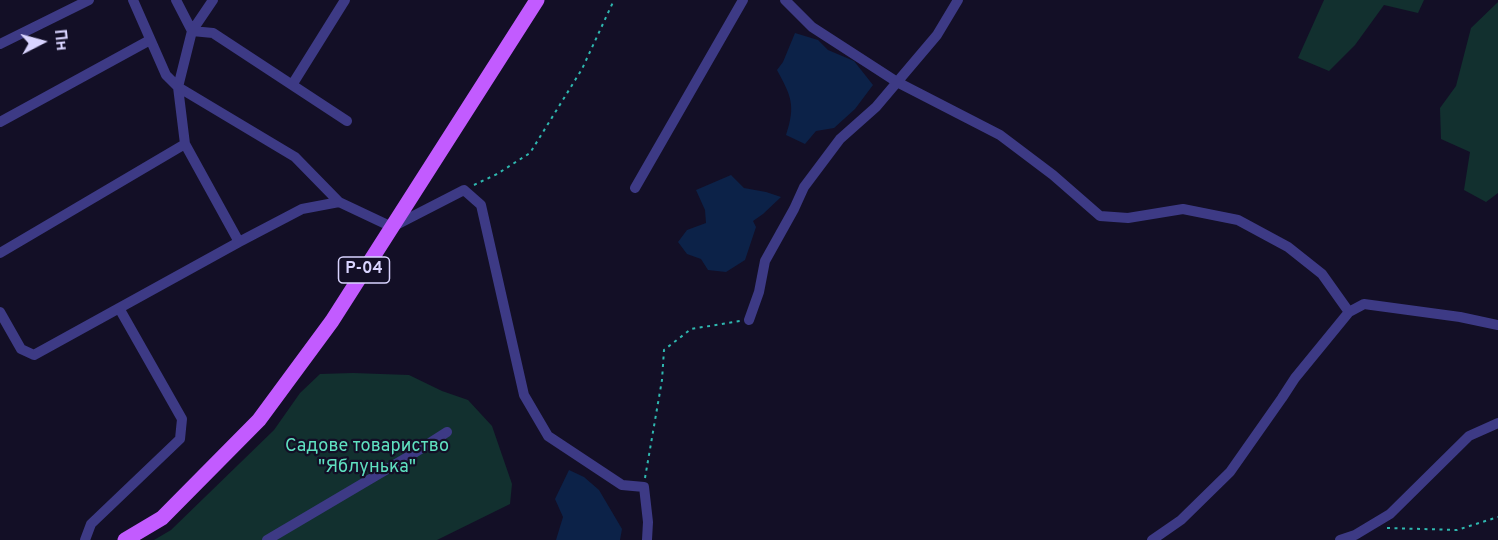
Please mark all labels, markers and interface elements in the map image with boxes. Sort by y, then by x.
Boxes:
north arrow [12,12,72,72]
text: Пн [49,28,71,52]
road number: Р-04 [338,257,389,283]
park label: Садове товариство "Яблунька" [285,436,449,478]

